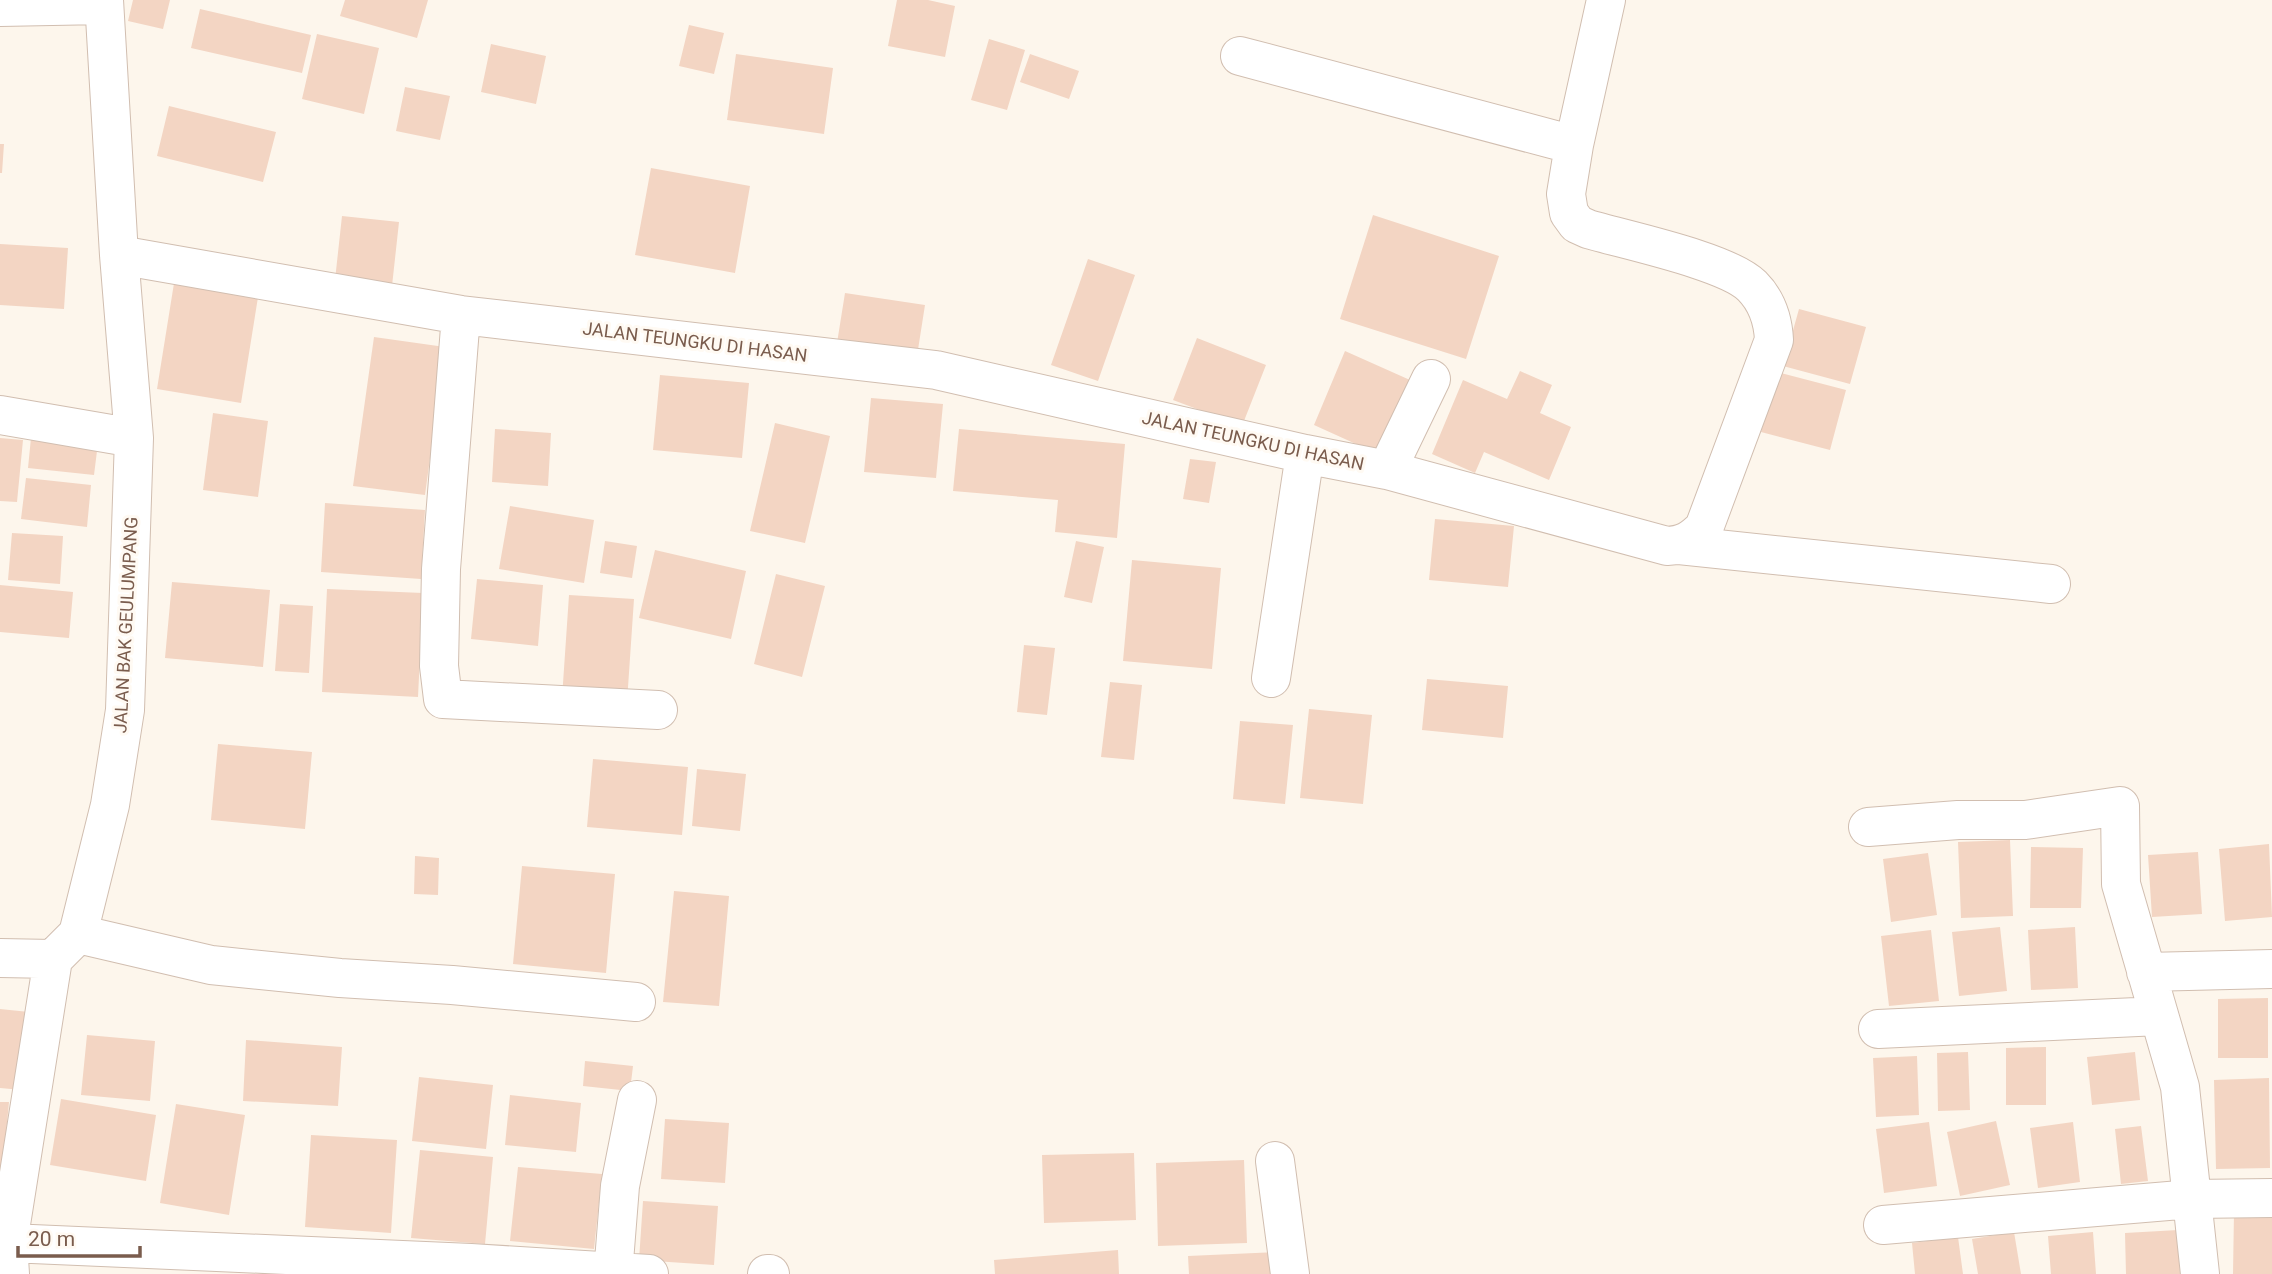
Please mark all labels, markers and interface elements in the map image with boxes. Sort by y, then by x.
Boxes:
street label: JALAN TEUNGKU DI HASAN [581,317,809,366]
street label: JALAN TEUNGKU DI HASAN [1140,407,1366,474]
street label: JALAN BAK GEULUMPANG [109,516,142,734]
scale bar [18,1214,140,1258]
text: 20 m [28,1227,75,1251]

